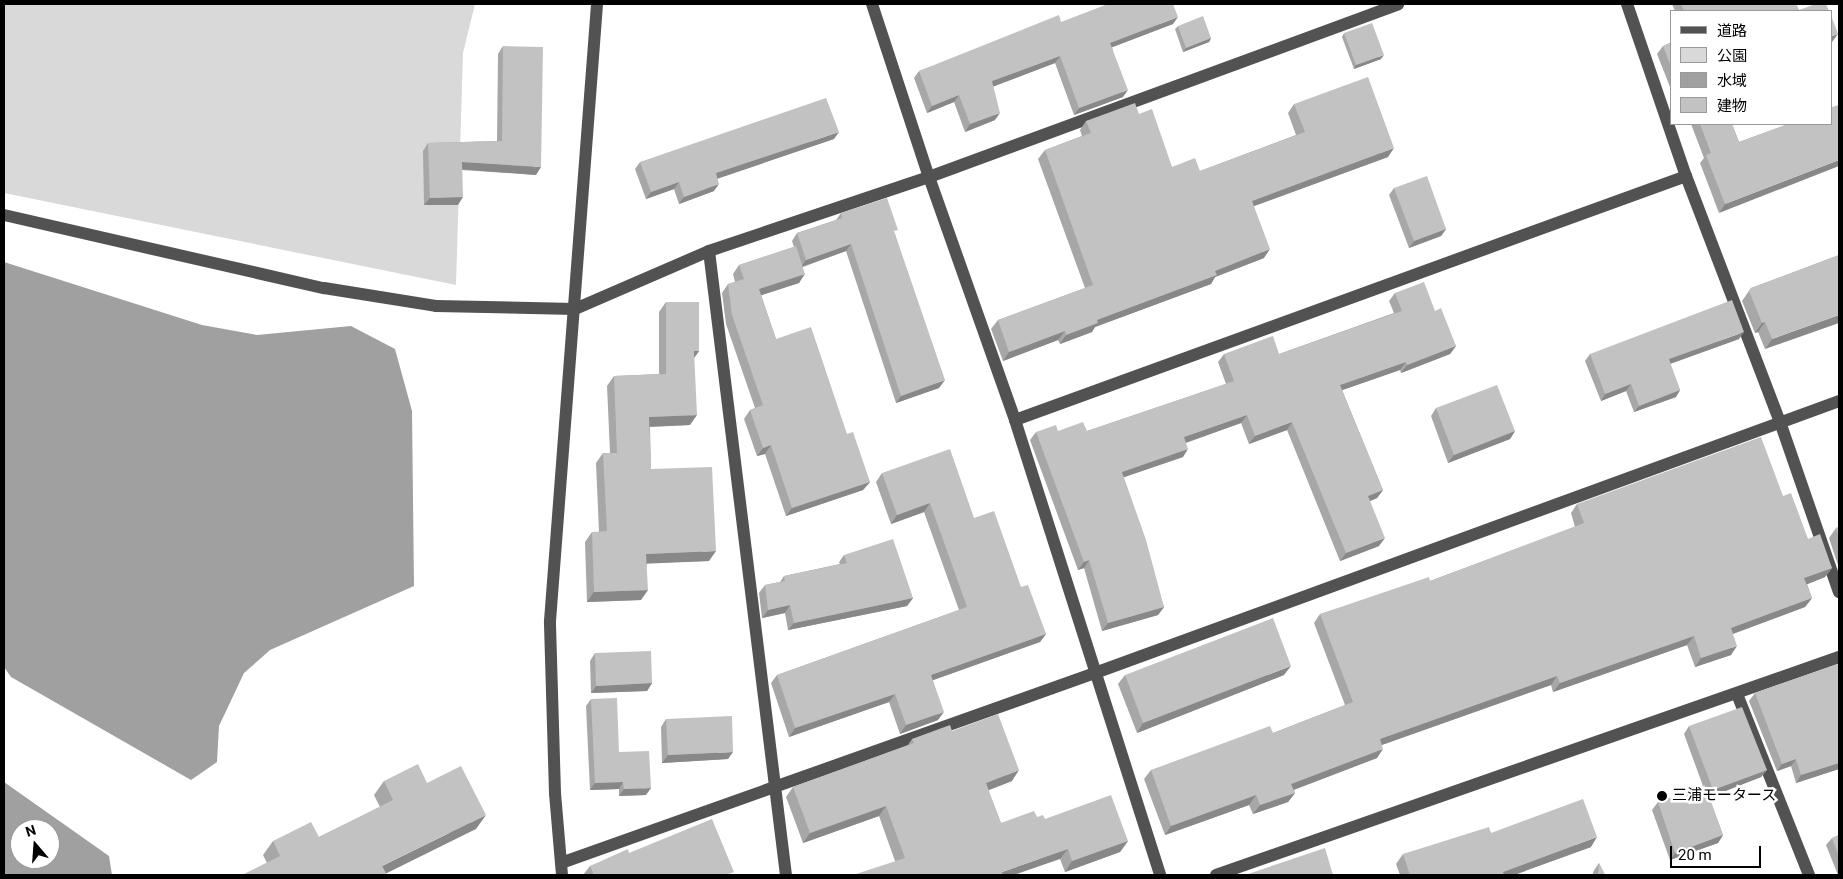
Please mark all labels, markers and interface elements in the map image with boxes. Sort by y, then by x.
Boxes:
legend [1670,10,1833,125]
text: 道路 [1717,22,1747,40]
text: 公園 [1717,47,1747,65]
text: 水域 [1717,72,1747,90]
text: 建物 [1717,97,1747,115]
place label: 三浦モータース [1672,787,1777,805]
marker: 三浦モータース [1656,790,1668,802]
north arrow [10,819,60,869]
text: N [23,822,38,840]
scale bar [1673,836,1764,868]
text: 20 m [1678,846,1712,864]

